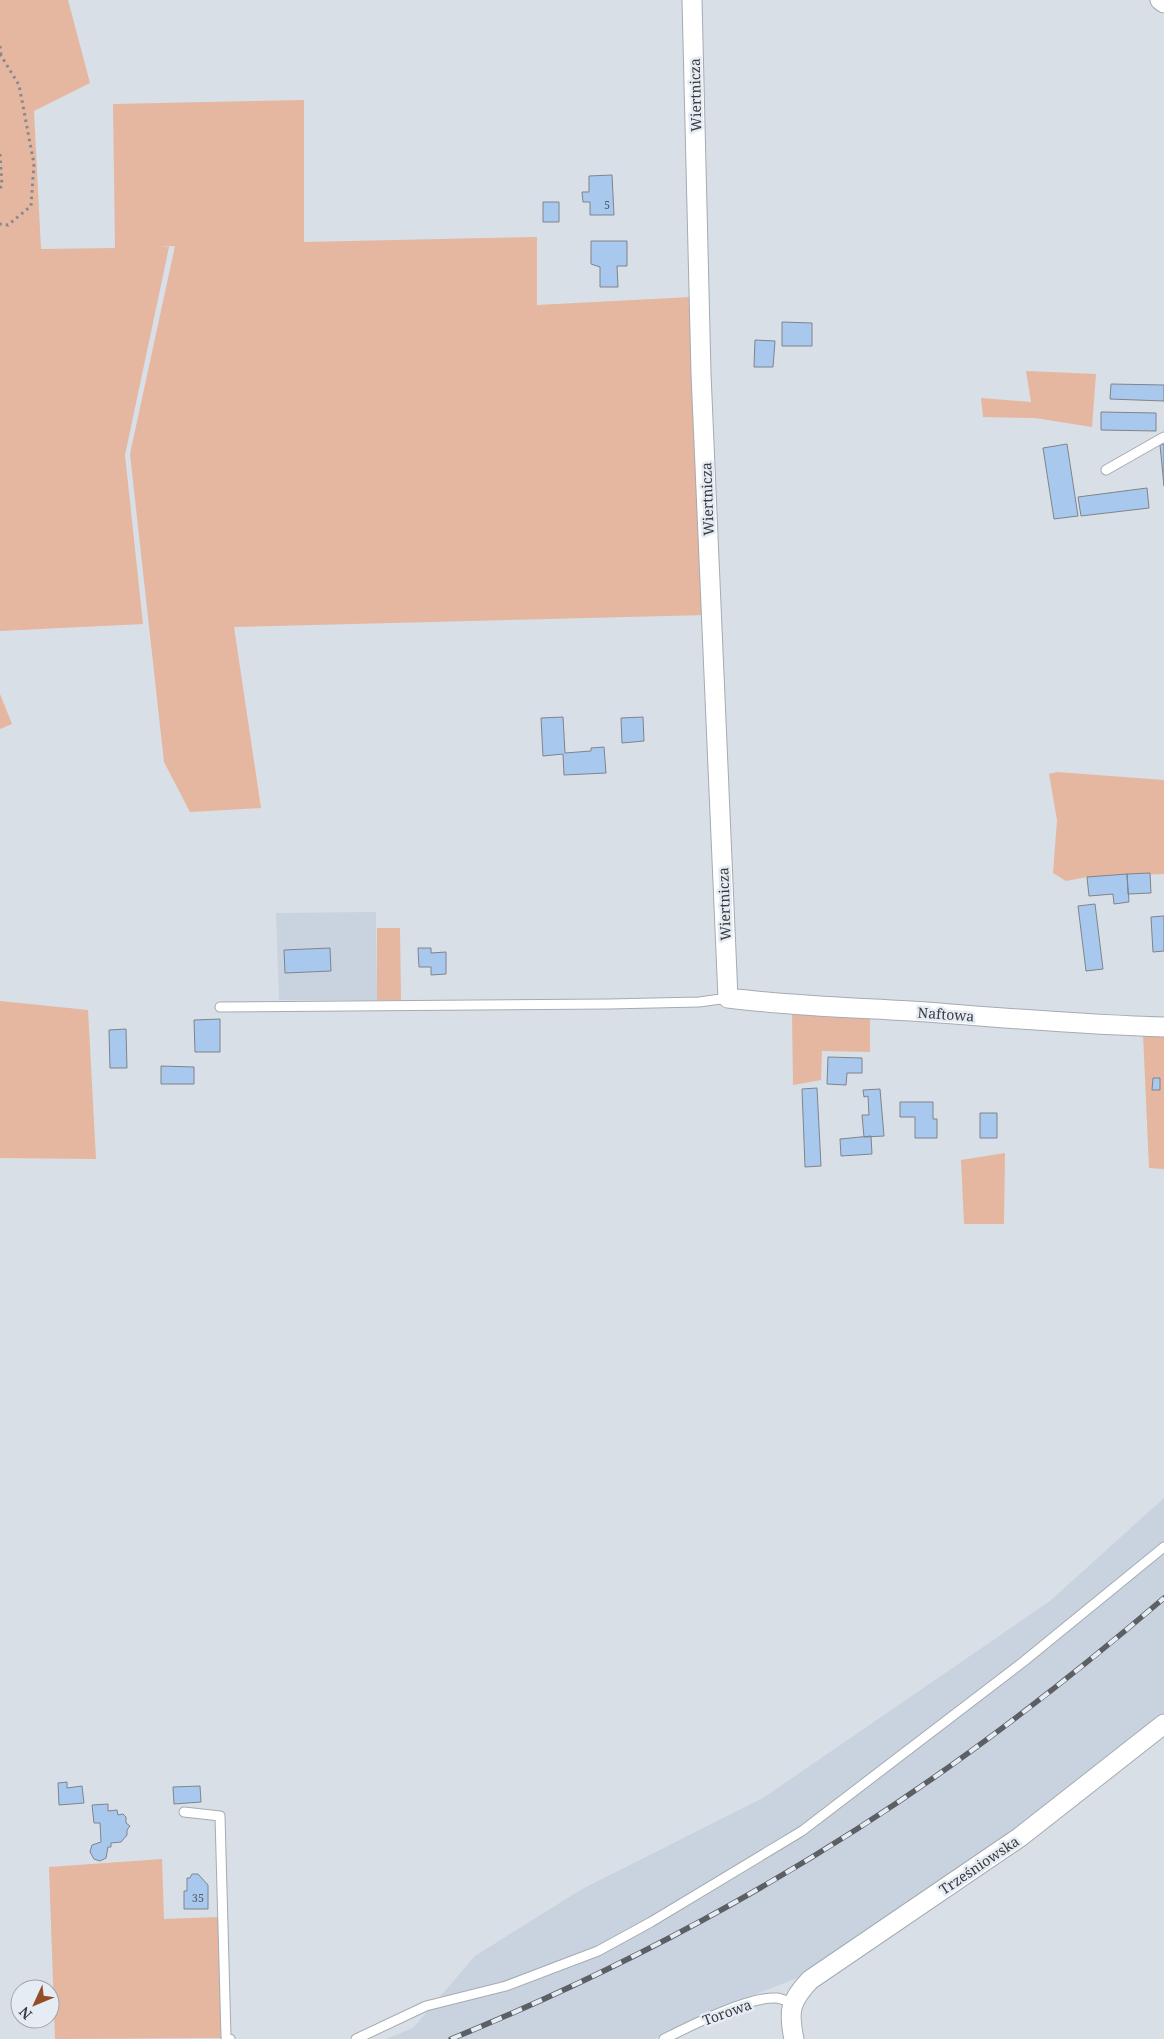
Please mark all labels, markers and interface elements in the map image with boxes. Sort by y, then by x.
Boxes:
street label: Wiertnicza [685,58,705,132]
house number: 5 [604,197,610,212]
street label: Wiertnicza [696,462,718,536]
street label: Wiertnicza [713,867,735,941]
street label: Naftowa [917,1003,975,1025]
street label: Trześniowska [935,1831,1023,1899]
house number: 35 [192,1890,204,1905]
north arrow [10,1979,60,2029]
street label: Torowa [700,1994,754,2030]
text: N [15,2003,36,2024]

